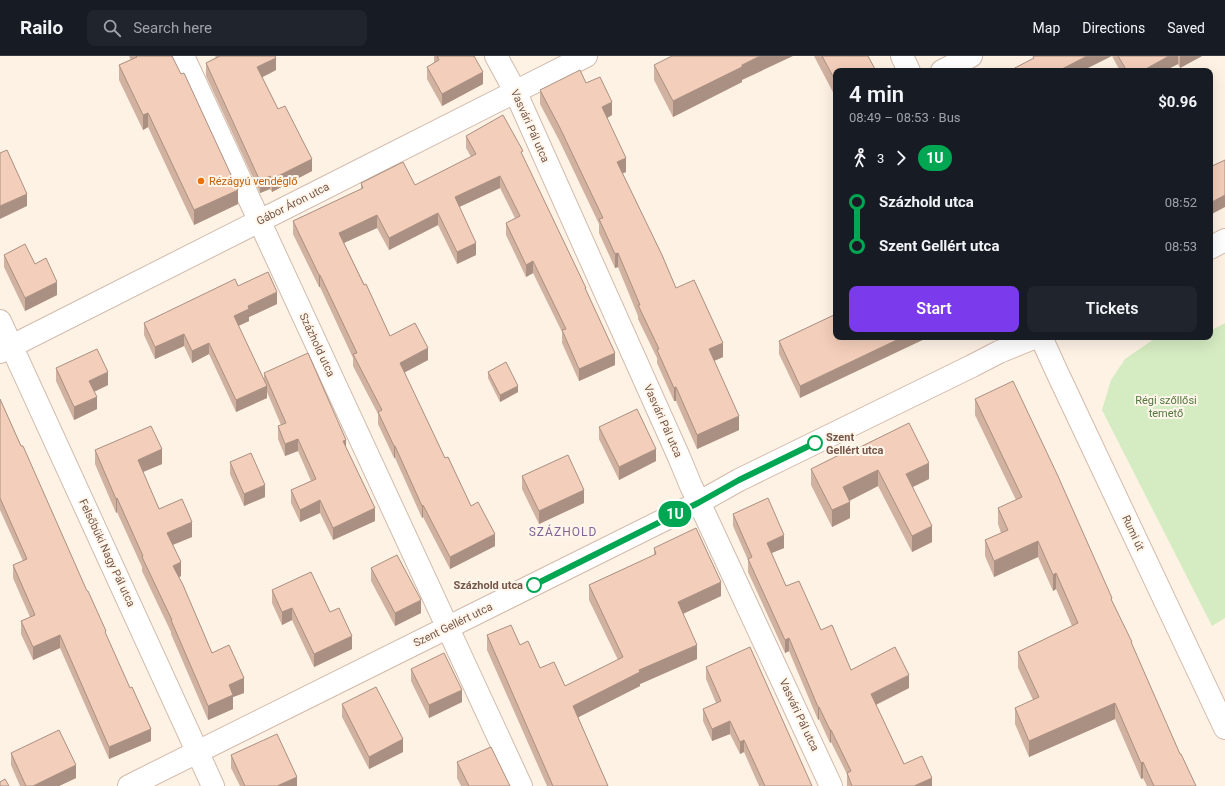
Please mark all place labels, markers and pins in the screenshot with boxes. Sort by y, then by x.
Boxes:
place label: Rézágyú vendéglő [209,175,298,188]
marker: Rézágyú vendéglő [196,176,206,186]
place label: Szent Gellért utca [826,431,884,457]
marker: Szent Gellért utca [807,435,823,451]
marker: Százhold utca [526,577,542,593]
place label: Százhold utca [453,579,523,592]

